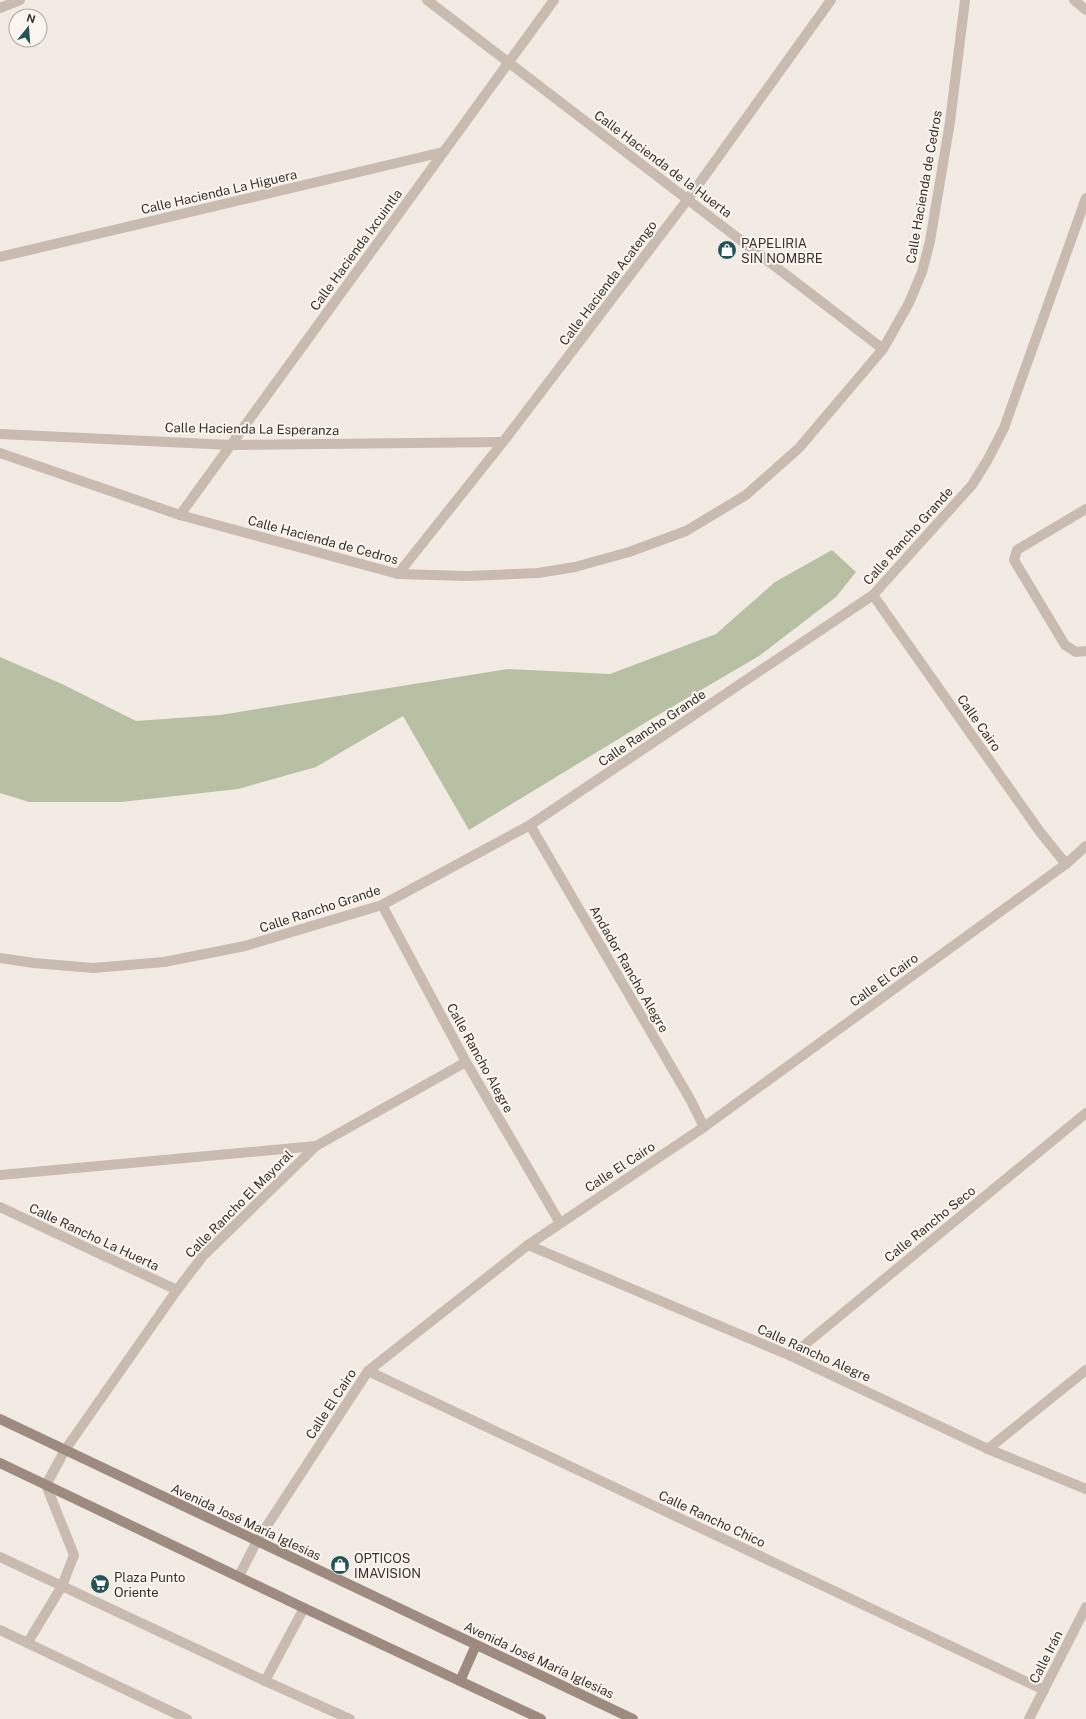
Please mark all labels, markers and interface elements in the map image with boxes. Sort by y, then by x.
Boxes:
north arrow [8,8,48,48]
text: N [25,11,37,25]
street label: Calle Hacienda de la Huerta [591,107,735,221]
street label: Calle Hacienda de Cedros [903,109,945,265]
street label: Calle Hacienda La Higuera [139,167,299,217]
street label: Calle Hacienda Ixcuintla [307,186,405,314]
street label: Calle Hacienda Acatengo [556,218,660,348]
place label: PAPELIRIA SIN NOMBRE [741,236,823,266]
shop icon: PAPELIRIA SIN NOMBRE [716,239,738,261]
street label: Calle Hacienda La Esperanza [165,420,339,438]
street label: Calle Rancho Grande [860,484,956,588]
street label: Calle Hacienda de Cedros [246,513,400,567]
street label: Calle Rancho Grande [595,686,709,770]
street label: Calle Cairo [954,692,1004,754]
street label: Calle Rancho Grande [258,882,382,936]
street label: Andador Rancho Alegre [587,903,671,1035]
street label: Calle El Cairo [847,950,921,1010]
street label: Calle Rancho Alegre [444,1001,516,1115]
street label: Calle El Cairo [582,1139,658,1195]
street label: Calle Rancho El Mayoral [182,1147,296,1261]
street label: Calle Rancho Seco [882,1183,978,1265]
street label: Calle Rancho La Huerta [27,1200,161,1274]
street label: Calle Rancho Alegre [755,1321,873,1385]
street label: Calle El Cairo [303,1366,359,1442]
street label: Avenida José María Iglesias [169,1481,323,1563]
street label: Calle Rancho Chico [656,1488,768,1550]
place label: OPTICOS IMAVISION [354,1551,421,1581]
shop icon: OPTICOS IMAVISION [329,1554,351,1576]
place label: Plaza Punto Oriente [114,1570,185,1600]
supermarket icon: Plaza Punto Oriente [89,1573,111,1595]
street label: Avenida José María Iglesias [462,1619,616,1701]
street label: Calle Irán [1026,1628,1066,1686]

